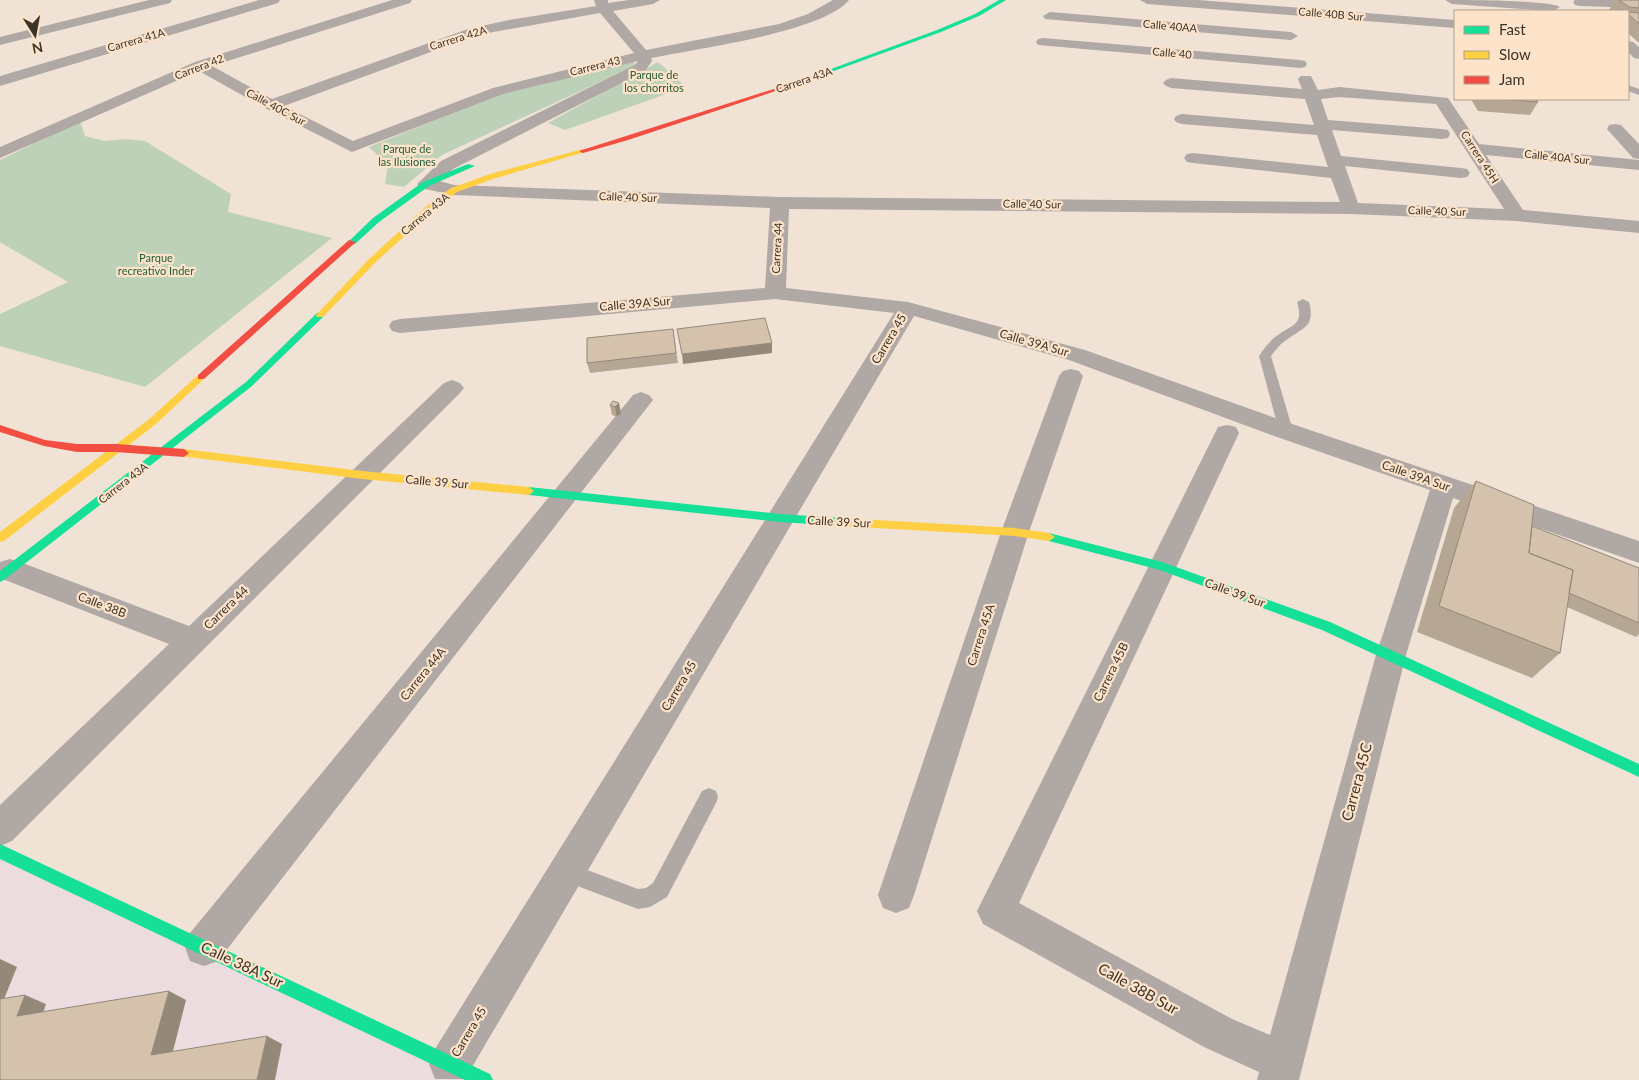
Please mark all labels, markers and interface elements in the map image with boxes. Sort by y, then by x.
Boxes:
street label: Calle 40B Sur [1298,4,1364,23]
north arrow [10,10,60,60]
legend [1454,10,1629,100]
street label: Calle 40AA [1142,17,1198,34]
text: Fast [1499,20,1526,38]
street label: Carrera 42A [428,23,488,52]
street label: Carrera 41A [106,25,166,54]
text: N [31,39,44,58]
street label: Calle 40 [1152,44,1193,61]
text: Slow [1499,45,1531,63]
street label: Carrera 42 [173,51,225,82]
street label: Carrera 43 [568,53,621,78]
street label: Carrera 43A [774,64,834,95]
park label: Parque de los chorritos [624,68,684,94]
text: Jam [1499,70,1525,88]
street label: Calle 40C Sur [244,85,308,128]
street label: Carrera 45H [1459,128,1502,185]
park label: Parque de las Ilusiones [378,142,436,168]
street label: Calle 40A Sur [1524,147,1590,166]
street label: Carrera 43A [398,189,452,237]
street label: Calle 40 Sur [599,189,657,204]
street label: Calle 40 Sur [1003,196,1061,211]
street label: Calle 40 Sur [1408,203,1466,218]
street label: Carrera 44 [769,221,784,274]
park label: Parque recreativo Inder [118,251,194,277]
street label: Calle 39A Sur [599,293,672,314]
street label: Carrera 45 [868,311,909,367]
street label: Calle 39A Sur [998,325,1071,360]
street label: Calle 39A Sur [1380,457,1453,494]
street label: Carrera 43A [96,459,150,506]
street label: Calle 39 Sur [405,471,470,492]
street label: Calle 39 Sur [807,512,872,531]
street label: Calle 39 Sur [1203,575,1268,611]
street label: Carrera 44 [200,583,251,633]
street label: Calle 38B [76,588,129,621]
street label: Carrera 45A [963,601,998,668]
street label: Carrera 45B [1090,640,1131,704]
street label: Carrera 44A [397,643,449,703]
street label: Carrera 45 [658,658,699,714]
street label: Carrera 45C [1337,741,1375,823]
street label: Calle 38A Sur [198,937,287,991]
street label: Calle 38B Sur [1095,959,1182,1018]
street label: Carrera 45 [448,1004,489,1060]

